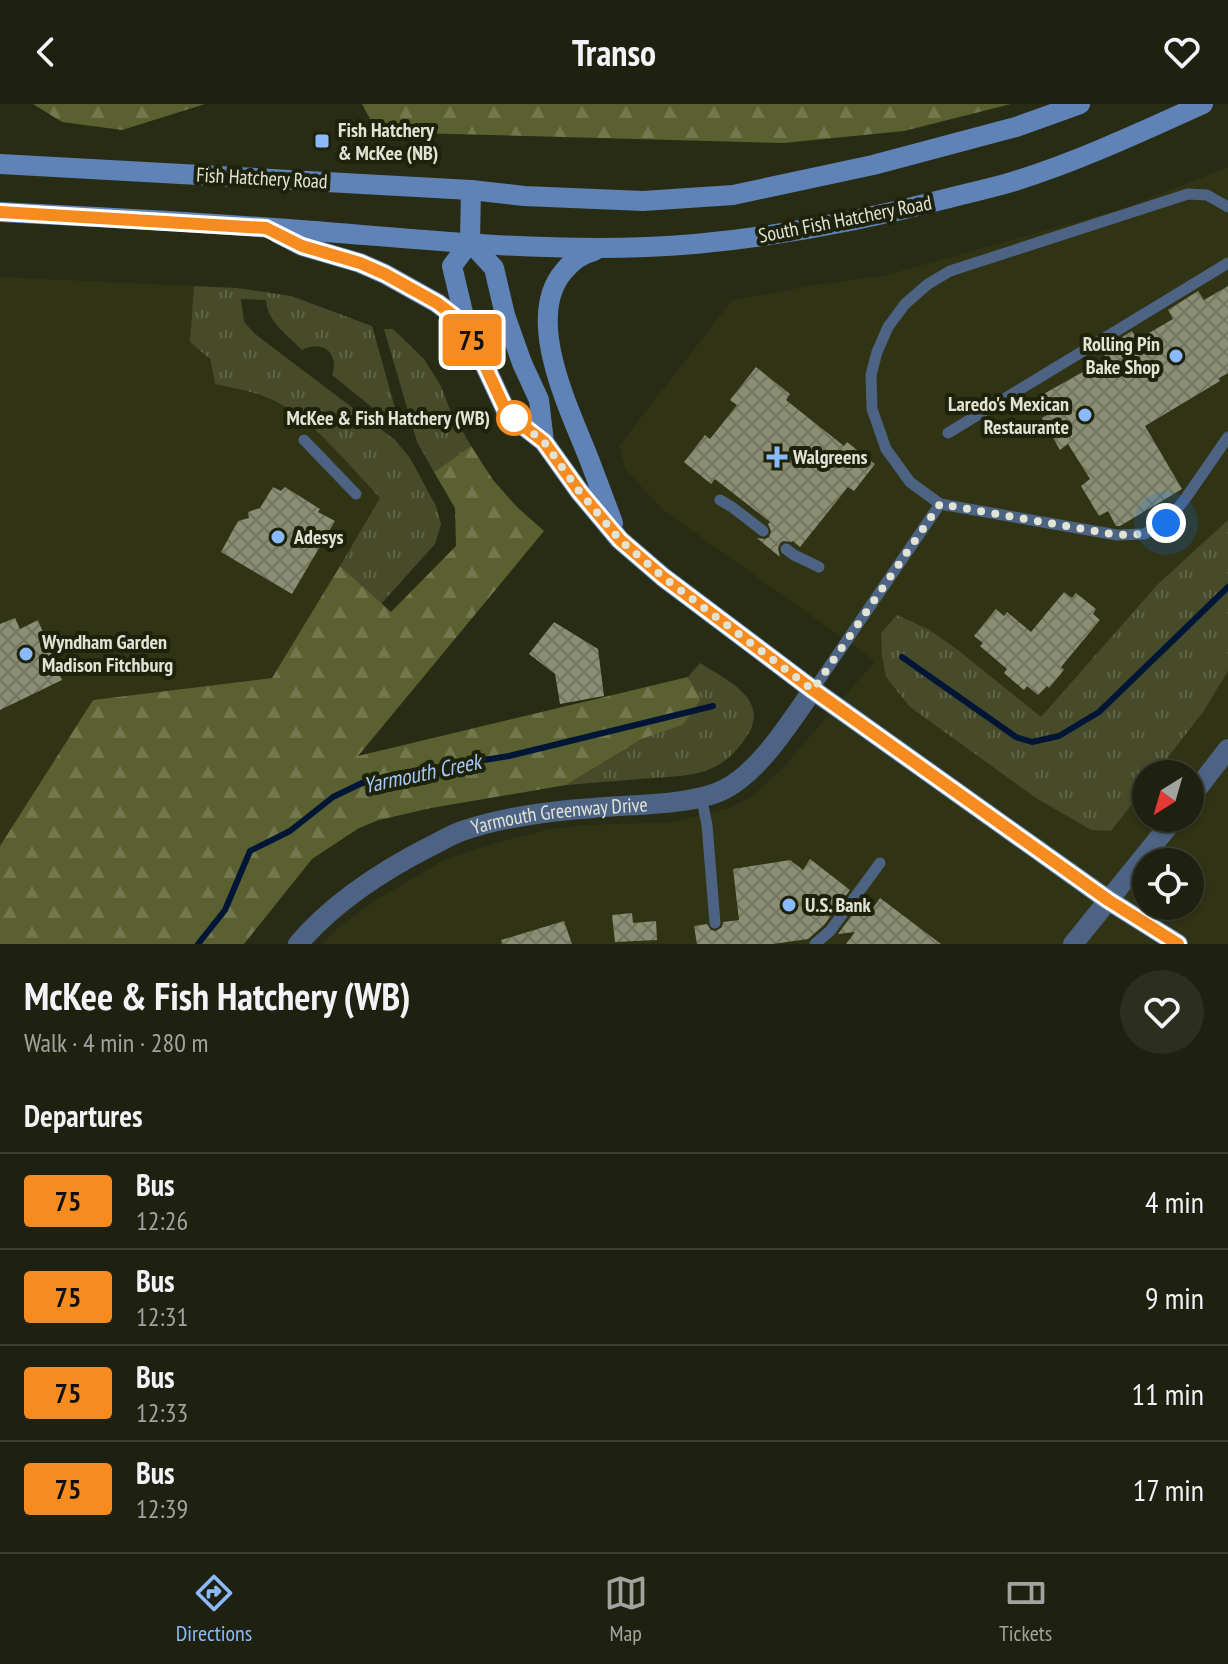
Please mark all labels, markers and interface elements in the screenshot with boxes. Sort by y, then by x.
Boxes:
text: Transo [572,29,656,76]
icon: back [24,30,68,74]
icon: heart [1160,30,1204,74]
place label: Fish Hatchery & McKee (NB) [338,117,438,166]
marker: Fish Hatchery & McKee (NB) [313,132,331,150]
street label: Fish Hatchery Road [196,162,328,194]
street label: South Fish Hatchery Road [756,189,934,249]
line badge: 75 [436,314,508,366]
text: 75 [459,321,485,358]
place label: Rolling Pin Bake Shop [1083,331,1160,380]
marker: Rolling Pin Bake Shop [1167,347,1185,365]
place label: Laredo's Mexican Restaurante [948,391,1069,440]
marker: McKee & Fish Hatchery (WB) [497,401,531,435]
place label: McKee & Fish Hatchery (WB) [287,405,490,431]
marker: Laredo's Mexican Restaurante [1076,406,1094,424]
place label: Walgreens [792,444,867,470]
marker: Walgreens [768,448,786,466]
your location [1146,503,1186,543]
place label: Adesys [293,524,343,550]
marker: Adesys [269,528,287,546]
place label: Wyndham Garden Madison Fitchburg [41,629,173,678]
marker: Wyndham Garden Madison Fitchburg [17,645,35,663]
water label: Yarmouth Creek [361,746,486,799]
north arrow [1132,760,1204,832]
map controls [1132,760,1204,920]
street label: Yarmouth Greenway Drive [468,791,648,840]
button: locate [1132,848,1204,920]
place label: U.S. Bank [805,892,871,918]
marker: U.S. Bank [780,896,798,914]
button: heart [1120,970,1204,1054]
text: McKee & Fish Hatchery (WB) [24,971,411,1020]
text: Walk · 4 min · 280 m [24,1026,208,1059]
text: Departures [24,1096,142,1135]
text: Bus [136,1165,175,1204]
text: 75 [55,1182,81,1219]
text: 4 min [1145,1182,1204,1221]
text: 12:26 [136,1204,188,1237]
text: Bus [136,1261,175,1300]
text: 75 [55,1278,81,1315]
text: 9 min [1145,1278,1204,1317]
text: 12:31 [136,1300,188,1333]
text: Bus [136,1357,175,1396]
text: 75 [55,1374,81,1411]
text: 11 min [1131,1374,1204,1413]
text: 12:33 [136,1396,188,1429]
text: Bus [136,1453,175,1492]
text: 75 [55,1470,81,1507]
text: 17 min [1133,1470,1204,1509]
text: 12:39 [136,1492,188,1525]
tab: Directions [176,1571,252,1647]
tab: Map [604,1571,648,1647]
tab: Tickets [999,1571,1052,1647]

